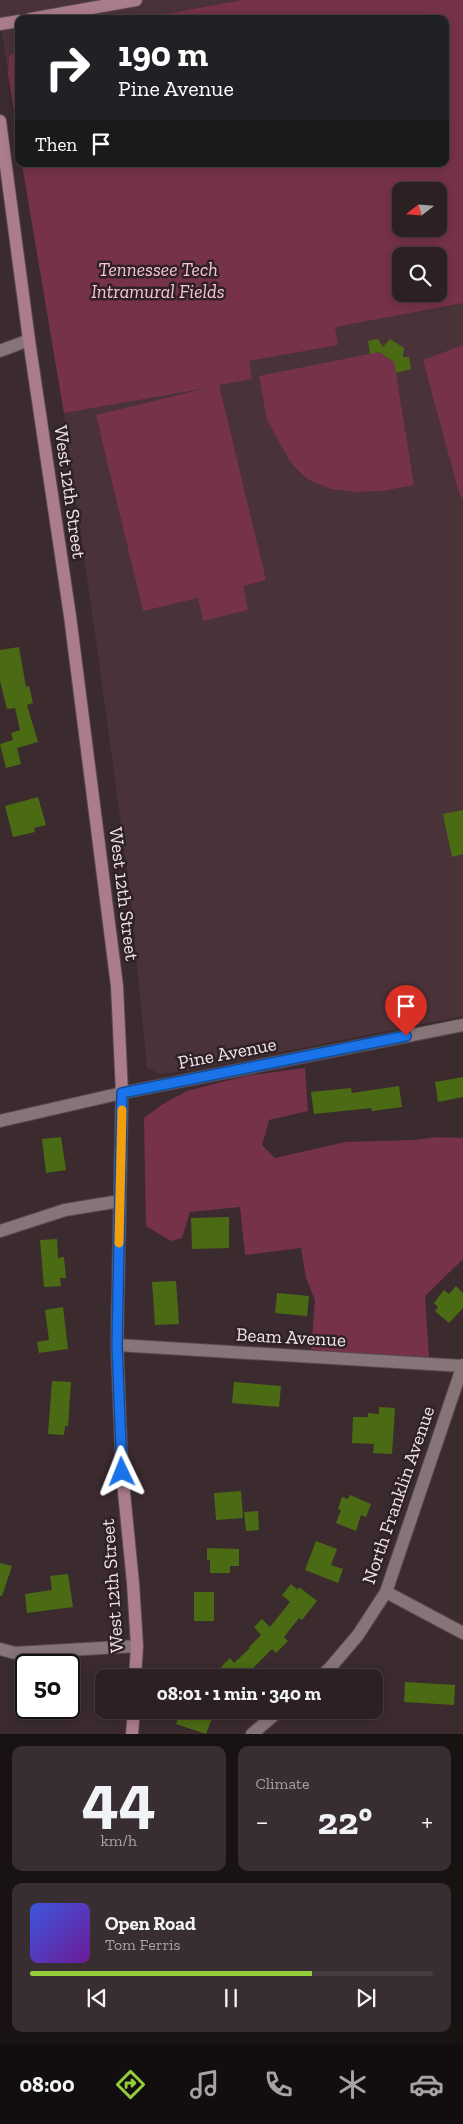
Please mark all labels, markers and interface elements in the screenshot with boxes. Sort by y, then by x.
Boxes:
text: 190 m [118,33,208,75]
icon: right [35,35,100,100]
text: Pine Avenue [118,75,234,102]
icon: arrive [87,130,115,158]
text: Then [35,133,77,156]
north arrow [392,182,448,238]
map controls [392,182,447,302]
button: search [392,247,447,302]
park label: Tennessee Tech Intramural Fields [91,258,225,303]
street label: West 12th Street [49,424,91,560]
street label: West 12th Street [104,826,144,962]
pin [385,985,427,1036]
icon: arrive [392,992,420,1020]
street label: Pine Avenue [176,1032,278,1074]
street label: Beam Avenue [236,1323,347,1351]
street label: North Franklin Avenue [357,1403,439,1587]
position arrow [95,1445,147,1497]
street label: West 12th Street [96,1518,128,1654]
speed limit sign: 50 [15,1654,80,1719]
text: 08:01 · 1 min · 340 m [157,1682,321,1705]
text: 44 [82,1759,156,1837]
text: Climate [256,1774,310,1793]
text: 22° [318,1798,372,1844]
text: − [256,1805,269,1838]
text: + [421,1805,433,1838]
text: km/h [100,1831,137,1850]
text: Open Road [105,1912,196,1935]
text: Tom Ferris [105,1935,181,1954]
icon: previous [83,1984,111,2012]
icon: pause [217,1984,245,2012]
icon: next [352,1984,380,2012]
icon: directions [113,2067,148,2102]
icon: music [187,2067,222,2102]
icon: phone [261,2067,296,2102]
icon: climate [335,2067,370,2102]
icon: car [409,2067,444,2102]
text: 08:00 [19,2071,75,2098]

